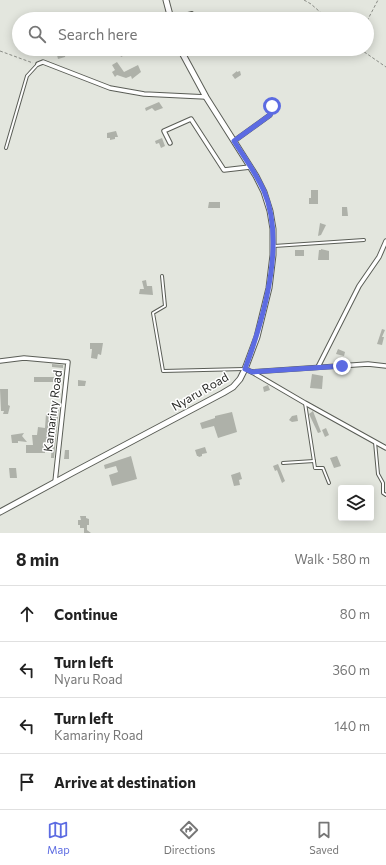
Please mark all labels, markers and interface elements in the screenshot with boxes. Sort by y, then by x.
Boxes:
search box [12,12,374,56]
icon: search [26,23,48,45]
text: Search here [58,25,137,43]
route start [263,97,281,115]
route end [333,357,351,375]
street label: Kamariny Road [40,369,64,453]
street label: Nyaru Road [169,369,230,413]
map controls [338,485,374,521]
button: layers [338,485,374,521]
text: 8 min [16,549,59,570]
text: Walk · 580 m [295,551,370,567]
icon: ahead [16,603,38,625]
text: Continue [54,605,118,623]
text: 80 m [340,606,370,622]
text: Turn left [54,653,113,671]
icon: left [16,659,38,681]
text: 360 m [332,662,370,678]
text: Nyaru Road [54,671,123,687]
text: Turn left [54,709,113,727]
icon: left [16,715,38,737]
text: 140 m [334,718,370,734]
text: Kamariny Road [54,727,143,743]
icon: arrive [16,771,38,793]
text: Arrive at destination [54,773,196,791]
tab: Map [47,819,70,856]
tab: Directions [164,819,215,856]
tab: Saved [309,819,339,856]

